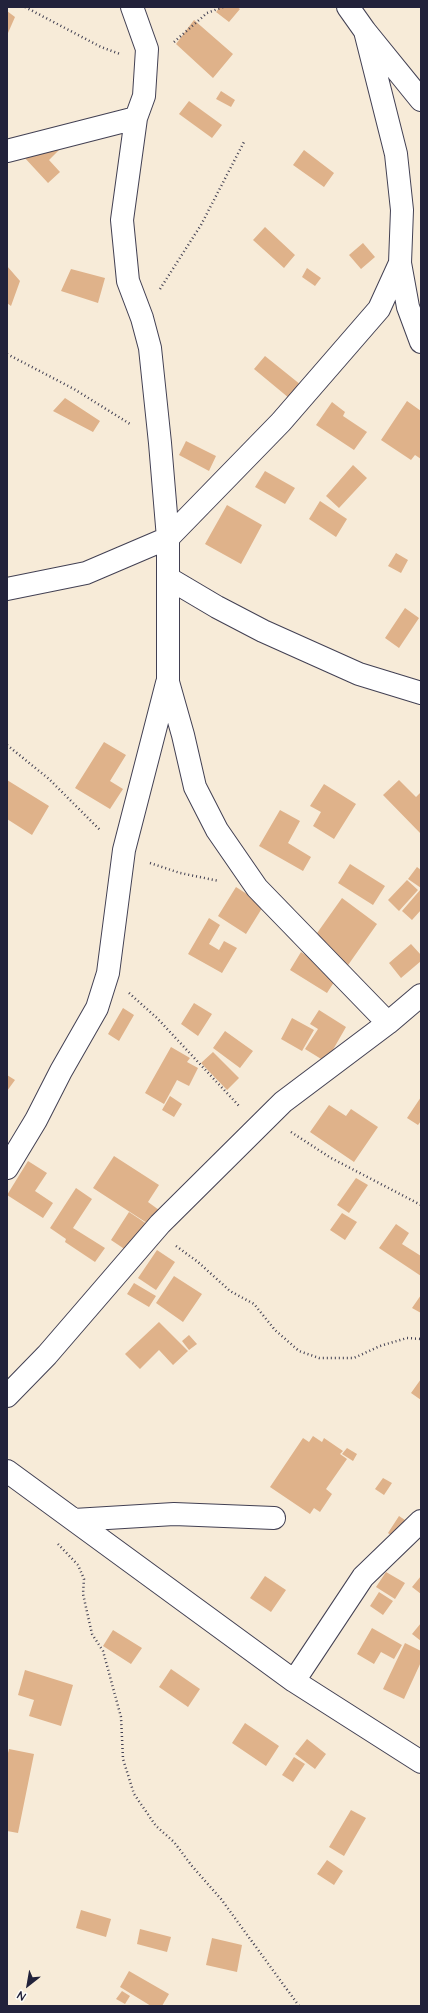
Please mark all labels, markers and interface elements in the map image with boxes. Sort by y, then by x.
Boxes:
north arrow [8,1965,48,2005]
text: N [15,1988,28,2004]

